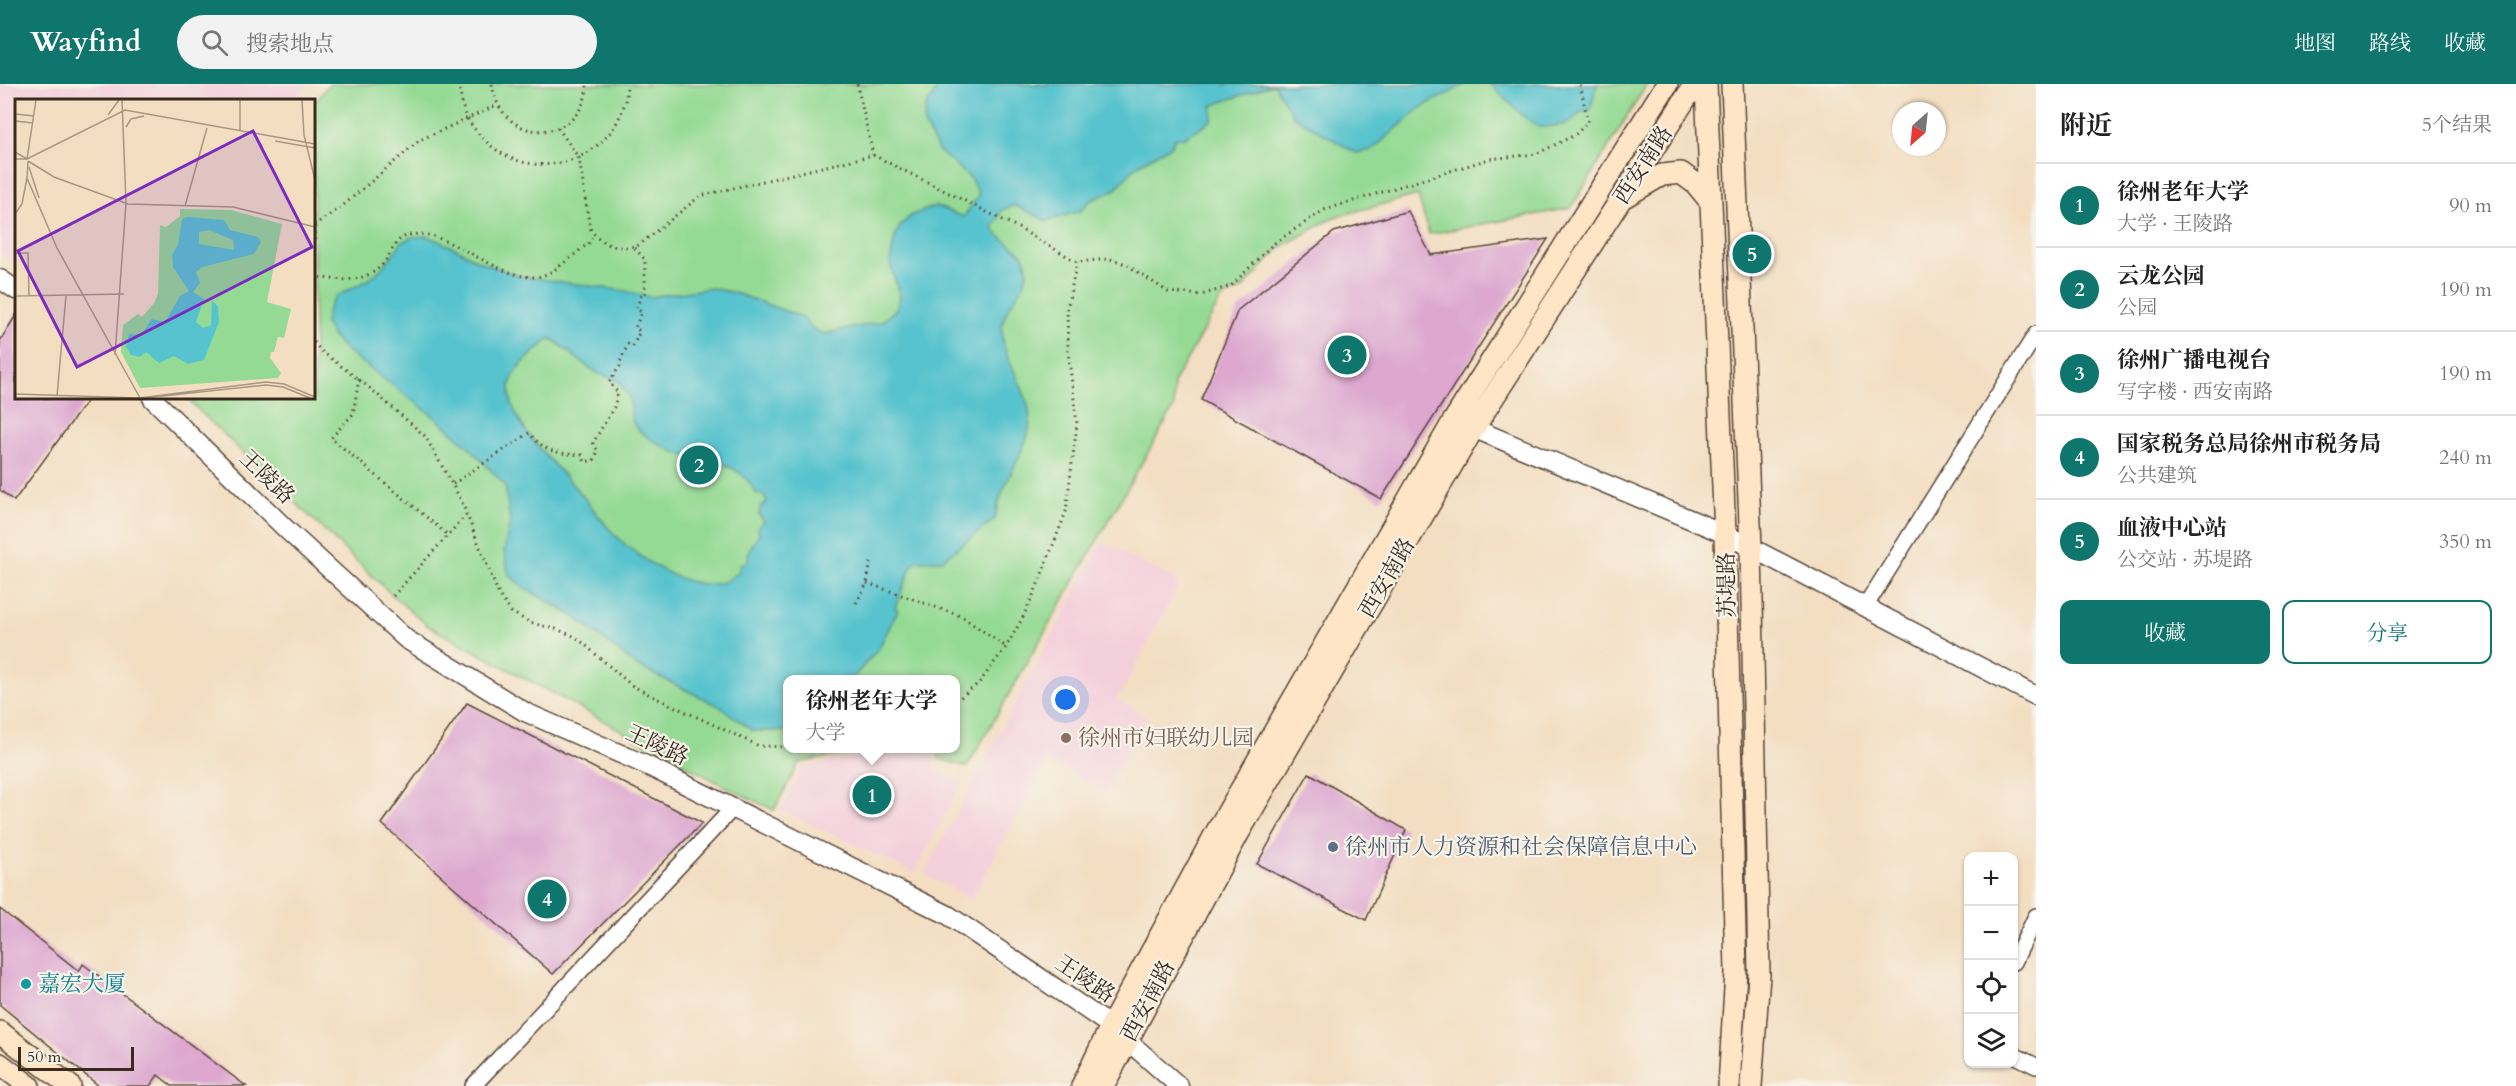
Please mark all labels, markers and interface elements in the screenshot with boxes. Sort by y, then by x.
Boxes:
search box [177,15,597,69]
text: Wayfind [30,23,141,61]
icon: search [198,26,231,59]
text: 搜索地点 [246,29,334,59]
text: 地图 [2294,29,2336,58]
text: 路线 [2369,29,2411,58]
text: 收藏 [2444,29,2486,58]
inset map [15,99,315,399]
north arrow [1892,102,1946,156]
text: 附近 [2060,108,2112,143]
text: 5个结果 [2422,111,2492,138]
street label: 西安南路 [1606,120,1680,210]
text: 徐州老年大学 [2117,177,2249,207]
text: 1 [2074,192,2085,219]
text: 90 m [2449,192,2492,219]
text: 大学 · 王陵路 [2117,210,2233,237]
pin: 5 [1732,232,1772,276]
text: 云龙公园 [2117,261,2205,291]
text: 2 [2074,276,2085,303]
text: 190 m [2439,276,2492,303]
text: 公园 [2117,294,2157,321]
pin: 3 [1328,332,1366,378]
text: 徐州广播电视台 [2117,345,2271,375]
text: 3 [2074,360,2085,387]
text: 190 m [2439,360,2492,387]
text: 写字楼 · 西安南路 [2117,378,2273,405]
text: 国家税务总局徐州市税务局 [2117,429,2381,459]
pin: 2 [680,442,718,488]
street label: 王陵路 [233,443,301,511]
text: 4 [2074,444,2085,471]
text: 240 m [2439,444,2492,471]
text: 公共建筑 [2117,462,2197,489]
text: 血液中心站 [2117,513,2227,543]
text: 5 [2074,528,2085,555]
text: 350 m [2439,528,2492,555]
street label: 西安南路 [1352,532,1422,624]
text: 公交站 · 苏堤路 [2117,546,2253,573]
street label: 苏堤路 [1711,552,1743,618]
button: 收藏 [2060,600,2270,664]
button: 分享 [2282,600,2492,664]
popup [783,675,960,753]
your location [1051,685,1080,714]
text: 徐州老年大学 [805,686,938,716]
street label: 王陵路 [621,717,693,773]
text: 大学 [805,719,845,746]
place label: 徐州市妇联幼儿园 [1078,723,1254,753]
marker: 徐州市妇联幼儿园 [1059,731,1073,745]
pin: 1 [852,772,892,818]
place label: 徐州市人力资源和社会保障信息中心 [1345,832,1697,862]
marker: 徐州市人力资源和社会保障信息中心 [1326,840,1340,854]
map controls [1964,852,2018,1068]
button: + [1964,852,2018,906]
pin: 4 [528,876,566,922]
button: − [1964,906,2018,960]
street label: 王陵路 [1049,948,1121,1010]
street label: 西安南路 [1114,955,1182,1047]
button: locate [1964,960,2018,1014]
place label: 嘉宏大厦 [38,969,126,999]
marker: 嘉宏大厦 [19,977,33,991]
button: layers [1964,1014,2018,1068]
scale bar [18,1044,134,1072]
text: 50 m [27,1046,61,1068]

